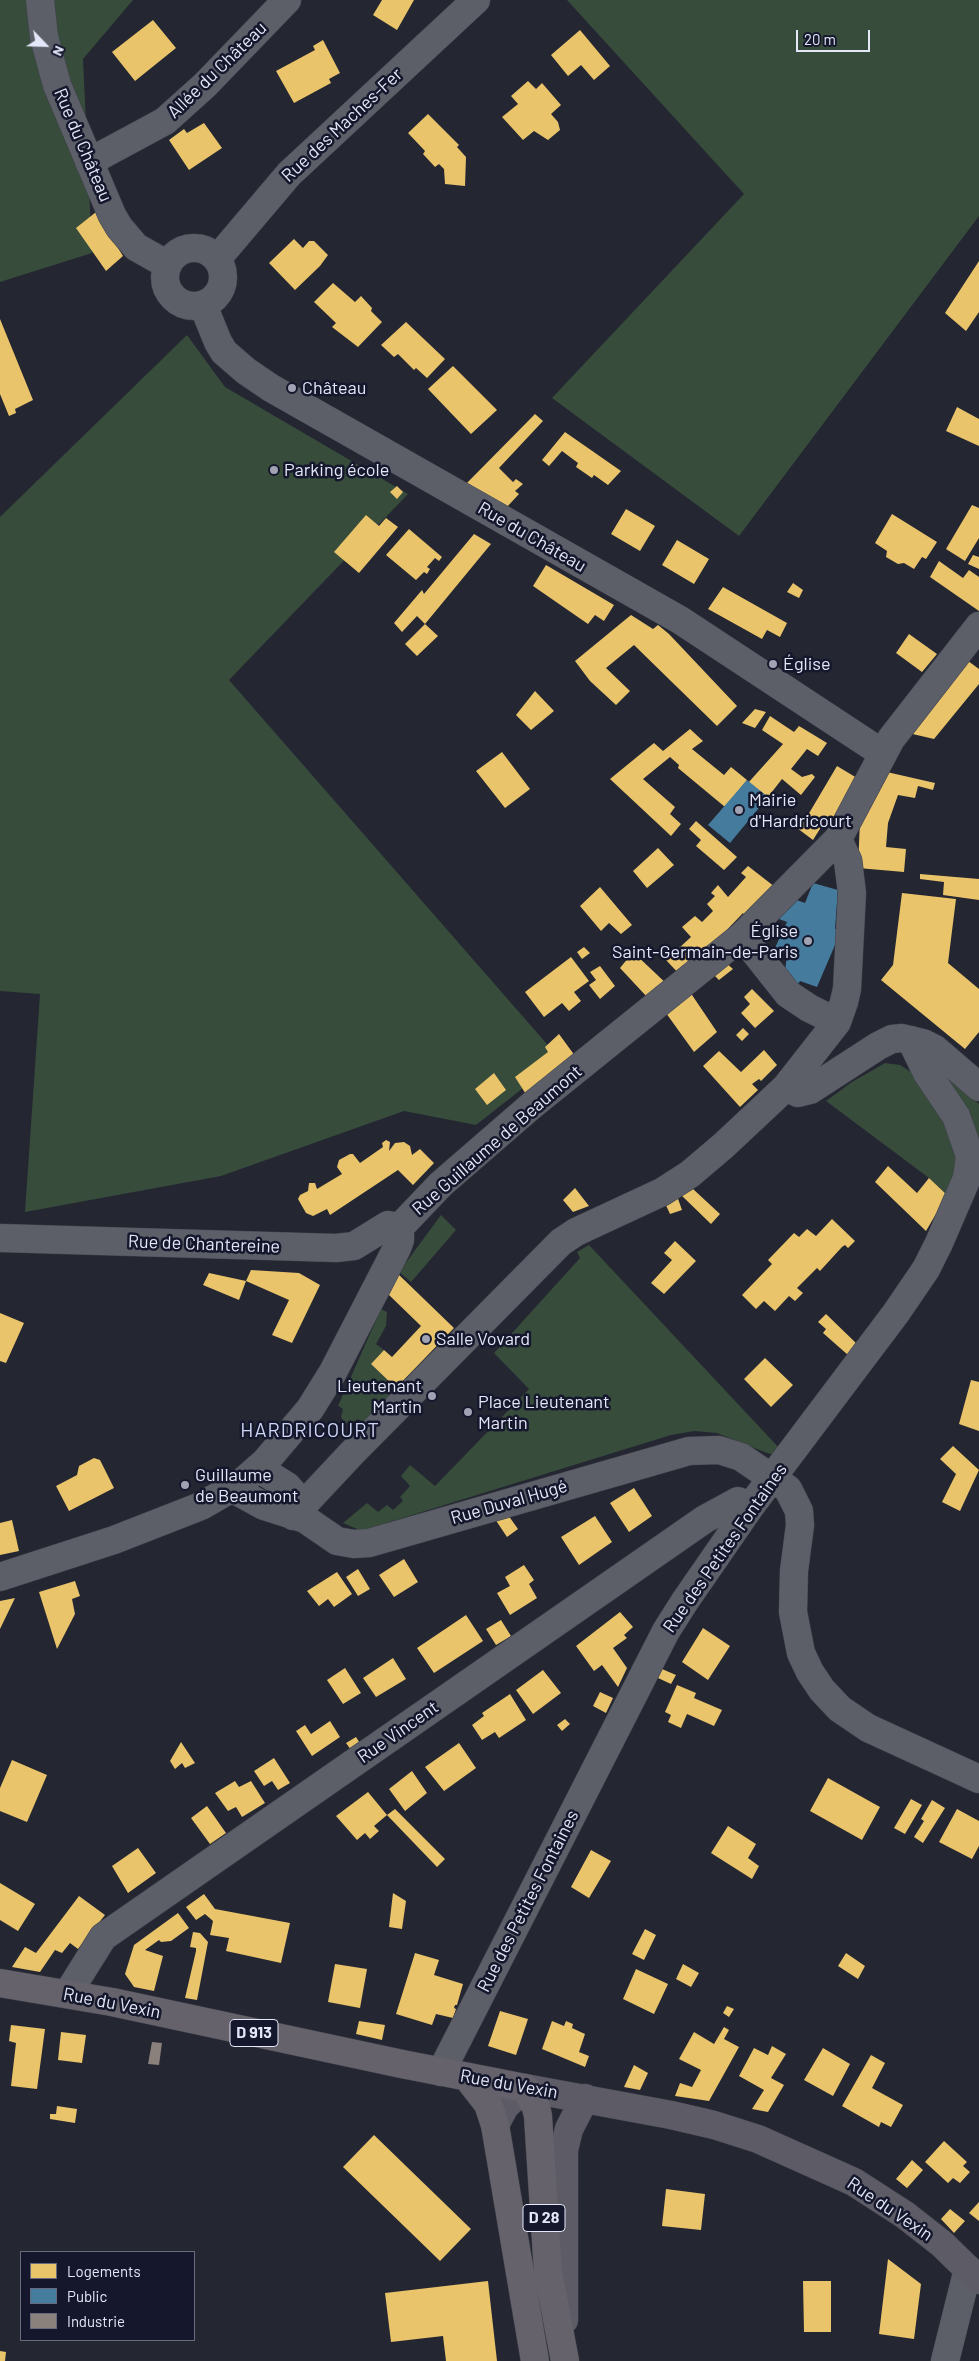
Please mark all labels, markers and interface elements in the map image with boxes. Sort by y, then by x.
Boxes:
street label: Allée du Château [163,17,271,123]
north arrow [20,20,70,70]
scale bar [799,20,873,52]
text: 20 m [804,30,836,48]
text: N [50,44,69,59]
street label: Rue des Maches-Fer [277,63,407,187]
street label: Rue du Château [49,85,117,205]
place label: Château [302,377,366,399]
marker: Château [286,382,298,394]
place label: Parking école [284,459,389,481]
marker: Parking école [268,464,280,476]
street label: Rue du Château [474,497,590,577]
place label: Église [783,653,831,675]
marker: Église [767,658,779,670]
place label: Mairie d'Hardricourt [749,789,852,832]
marker: Mairie d'Hardricourt [733,804,745,816]
place label: Église Saint-Germain-de-Paris [612,920,798,962]
marker: Église Saint-Germain-de-Paris [802,935,814,947]
street label: Rue Guillaume de Beaumont [408,1060,586,1220]
street label: Rue de Chantereine [128,1231,280,1257]
place label: Salle Vovard [436,1328,530,1350]
marker: Salle Vovard [420,1333,432,1345]
place label: Lieutenant Martin [337,1375,422,1418]
marker: Lieutenant Martin [426,1390,438,1402]
place label: Place Lieutenant Martin [478,1391,610,1434]
marker: Place Lieutenant Martin [462,1406,474,1418]
district label: HARDRICOURT [239,1418,381,1442]
street label: Rue des Petites Fontaines [658,1459,792,1637]
place label: Guillaume de Beaumont [195,1464,298,1506]
street label: Rue Duval Hugé [448,1475,570,1529]
marker: Guillaume de Beaumont [179,1479,191,1491]
street label: Rue Vincent [353,1696,443,1768]
street label: Rue des Petites Fontaines [473,1806,583,1996]
street label: Rue du Vexin [61,1983,163,2023]
road number: D 913 [230,2020,278,2046]
street label: Rue du Vexin [458,2065,560,2103]
street label: Rue du Vexin [843,2172,937,2246]
road number: D 28 [523,2204,565,2232]
legend [20,2251,195,2341]
text: Logements [67,2262,141,2280]
text: Public [67,2287,107,2305]
text: Industrie [67,2312,125,2330]

